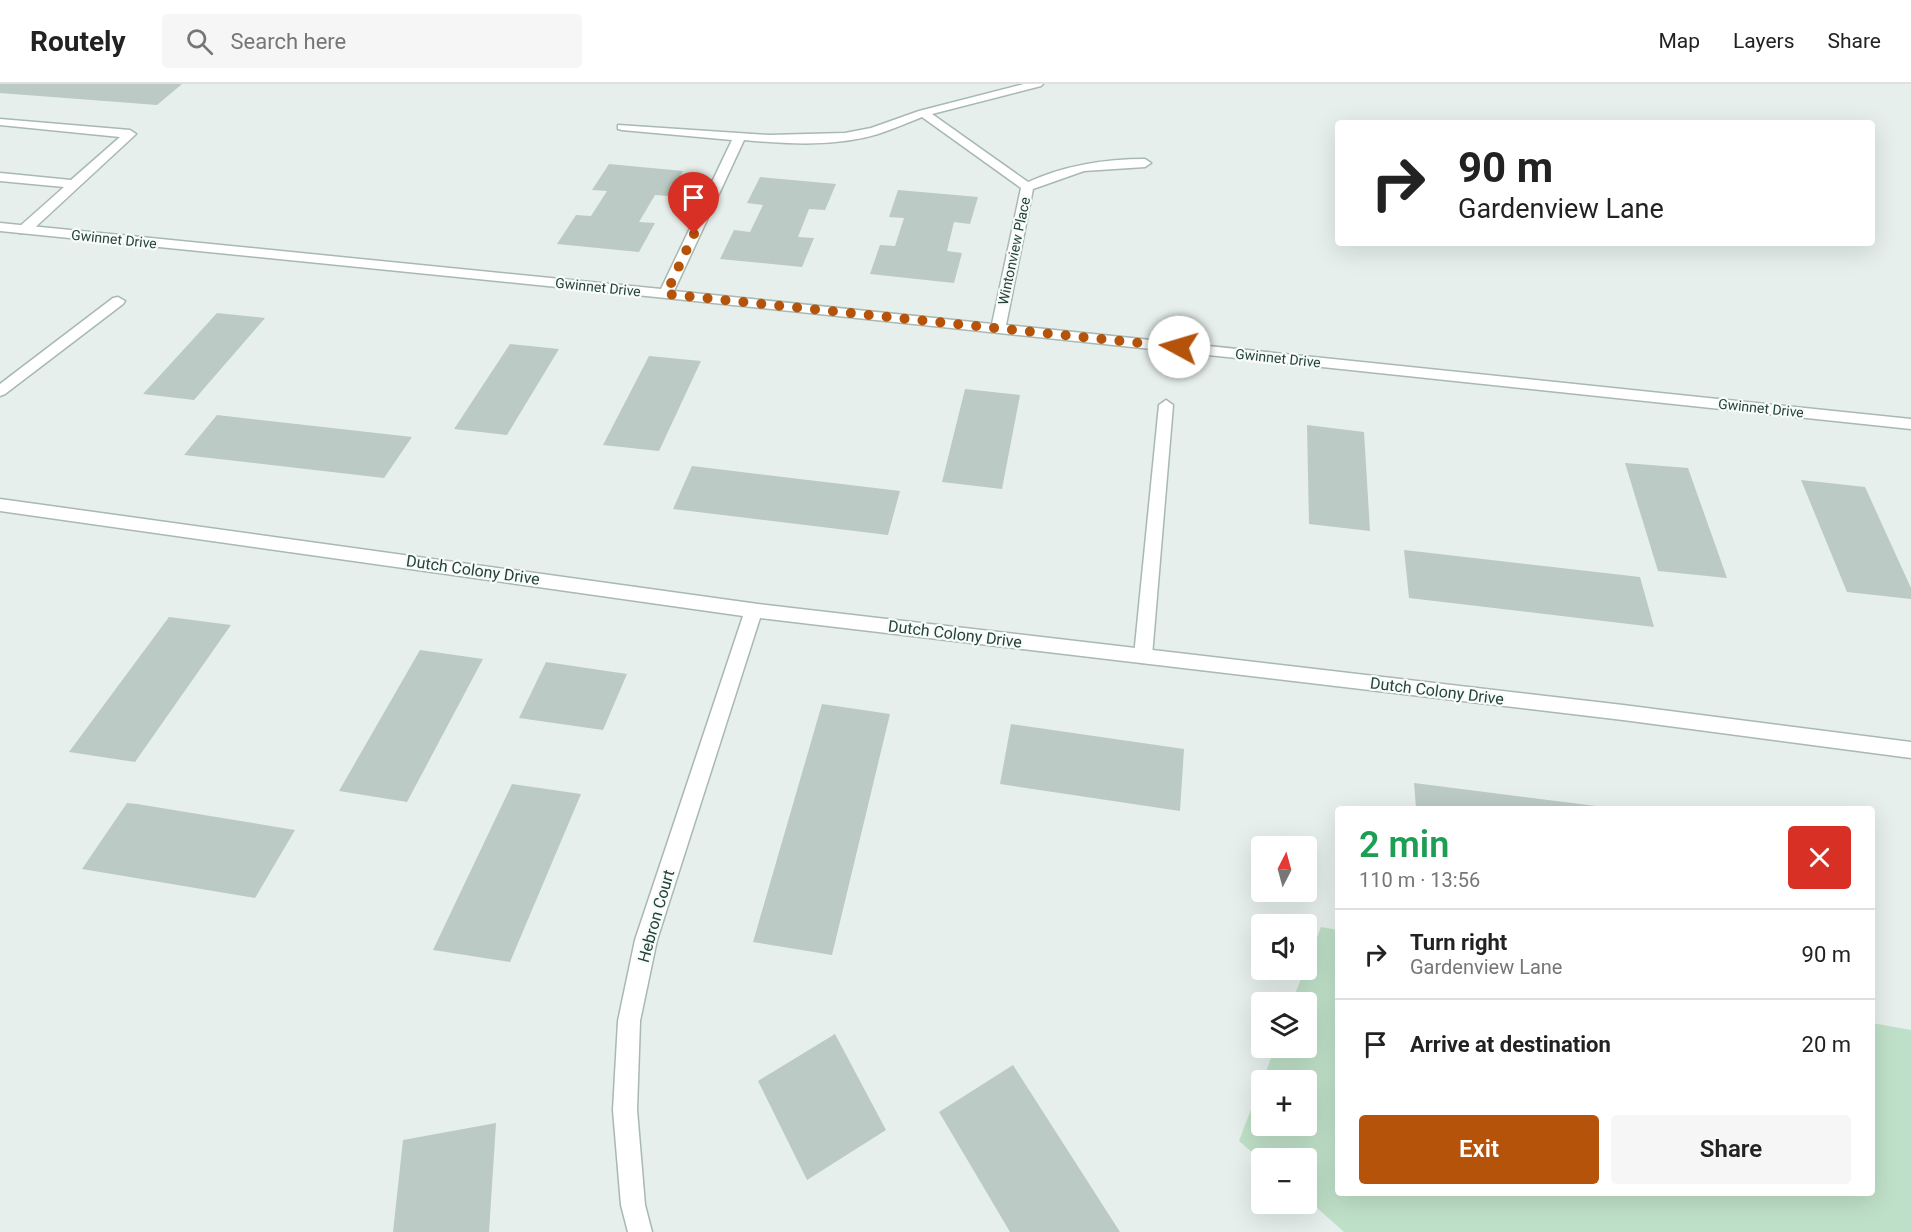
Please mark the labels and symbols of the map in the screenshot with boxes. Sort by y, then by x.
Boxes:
pin [668,172,719,234]
street label: Wintonview Place [995,196,1033,306]
street label: Gwinnet Drive [70,227,158,251]
street label: Gwinnet Drive [554,275,642,299]
position arrow [1147,315,1211,379]
street label: Gwinnet Drive [1234,346,1322,370]
street label: Gwinnet Drive [1717,396,1805,420]
street label: Dutch Colony Drive [405,551,541,589]
street label: Dutch Colony Drive [887,616,1023,652]
street label: Dutch Colony Drive [1369,673,1505,709]
north arrow [1251,836,1317,902]
street label: Hebron Court [634,867,678,965]

